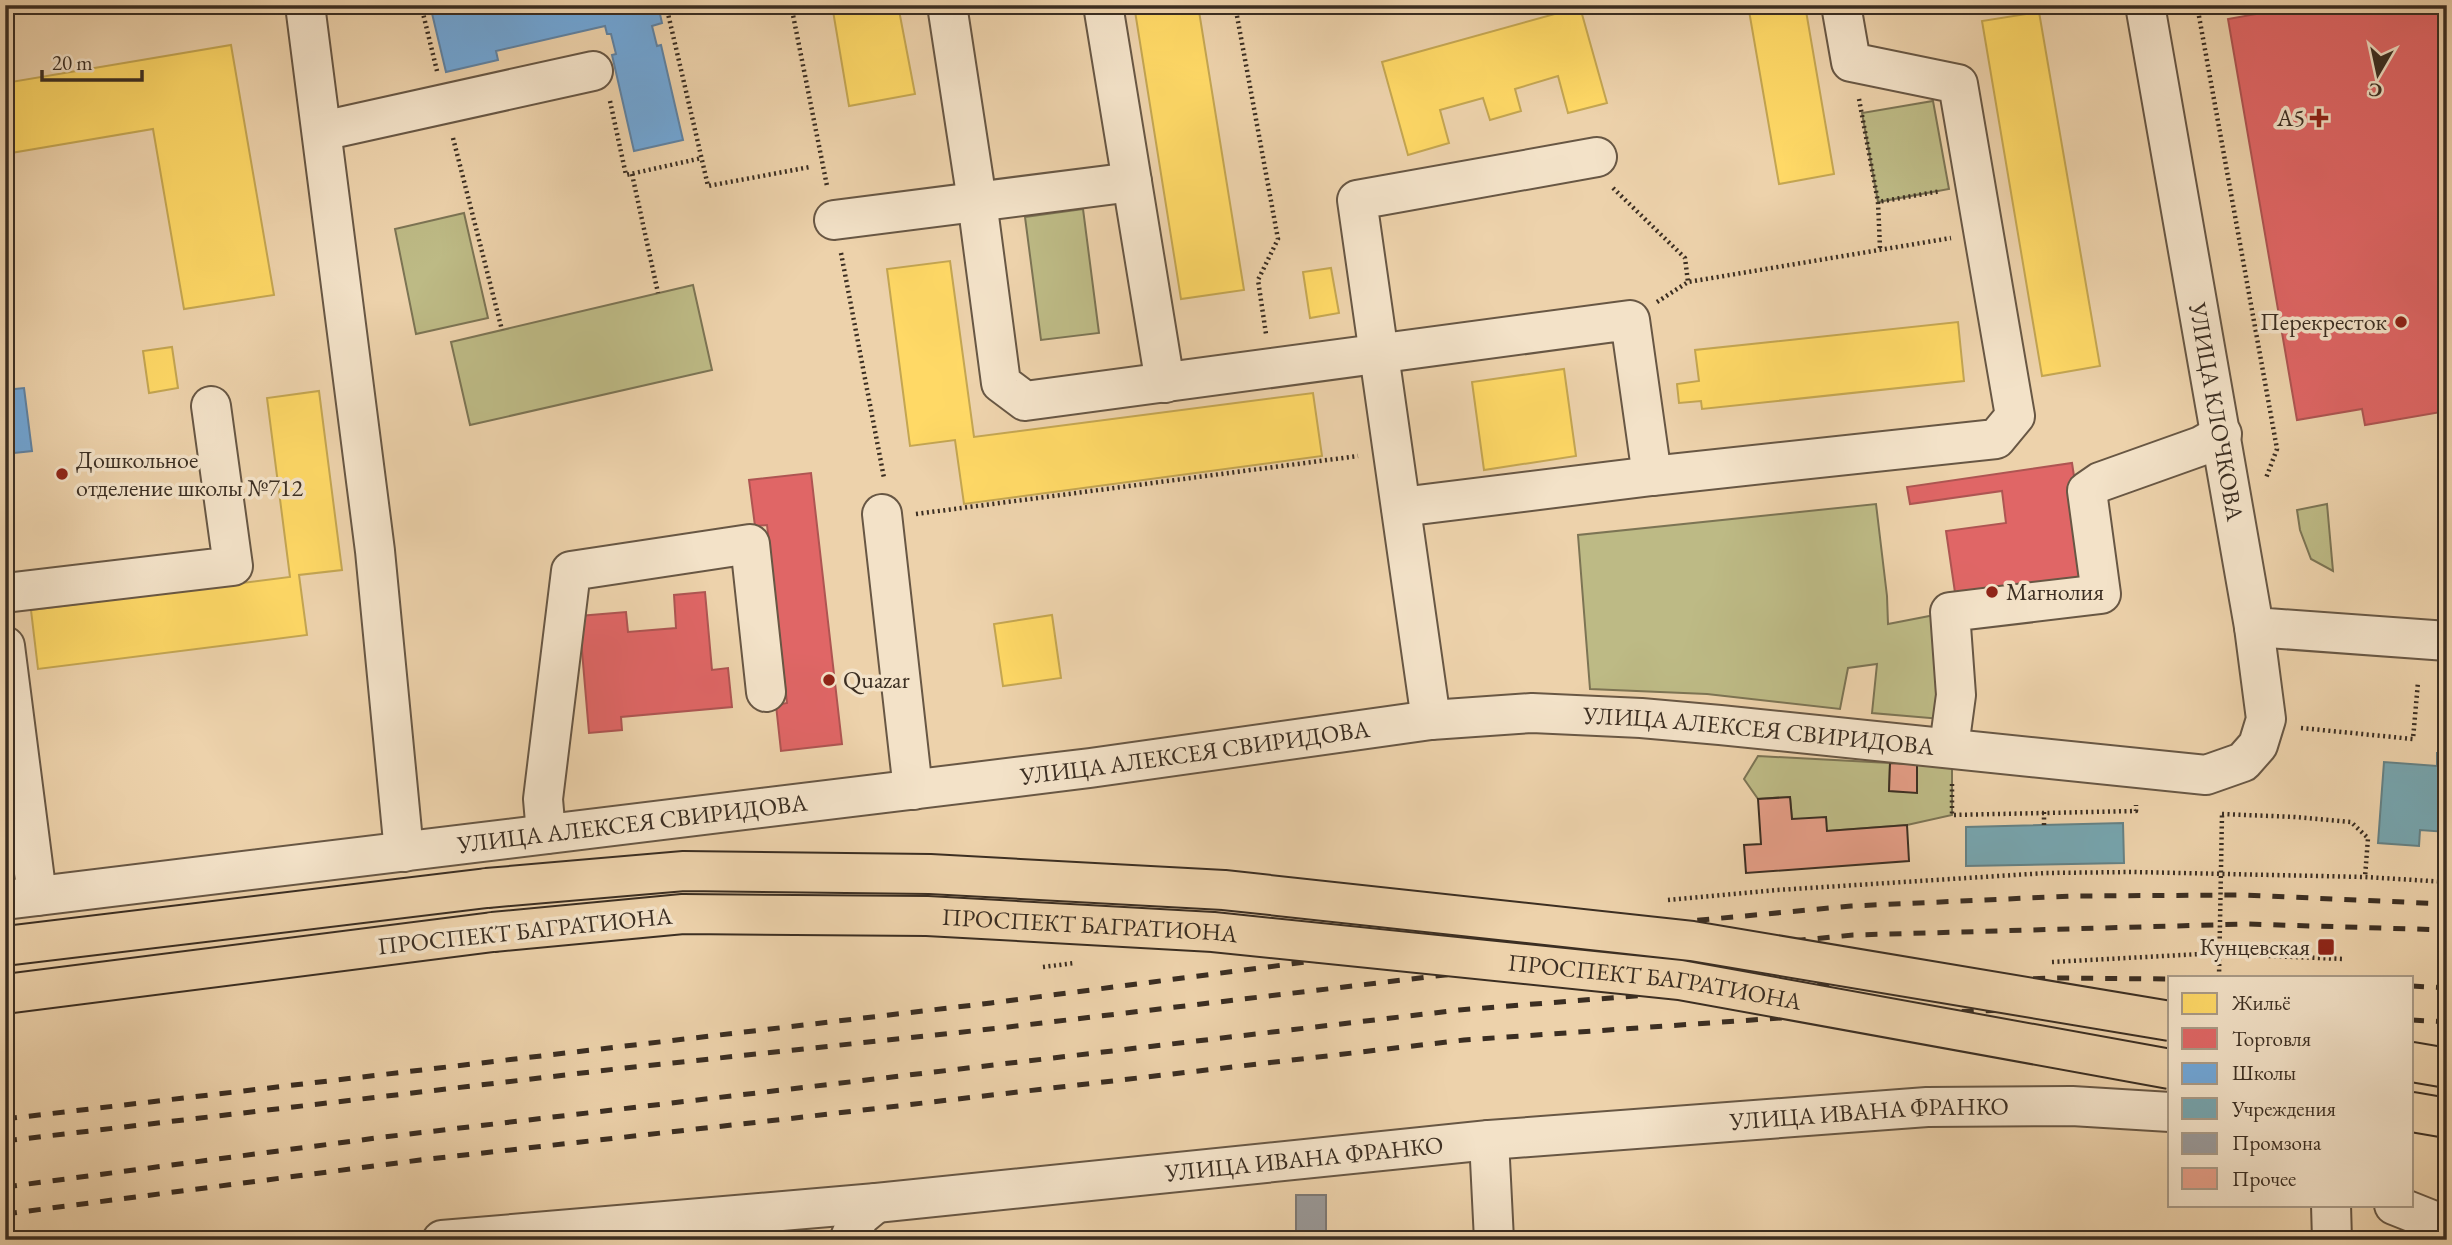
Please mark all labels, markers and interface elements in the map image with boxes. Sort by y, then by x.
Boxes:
scale bar [42,38,142,82]
north arrow [2344,38,2414,108]
text: 20 m [52,49,93,76]
text: С [2367,77,2384,104]
place label: А5 [2276,102,2305,133]
marker: А5 [2311,110,2327,126]
street label: УЛИЦА КЛОЧКОВА [2182,299,2251,524]
place label: Перекресток [2260,306,2388,337]
marker: Перекресток [2393,314,2409,330]
place label: Дошкольное отделение школы №712 [76,444,303,503]
marker: Дошкольное отделение школы №712 [54,466,70,482]
place label: Магнолия [2006,576,2104,607]
marker: Магнолия [1984,584,2000,600]
place label: Quazar [843,664,910,695]
marker: Quazar [821,672,837,688]
street label: УЛИЦА АЛЕКСЕЯ СВИРИДОВА [1581,699,1936,762]
street label: УЛИЦА АЛЕКСЕЯ СВИРИДОВА [1017,713,1372,791]
street label: УЛИЦА АЛЕКСЕЯ СВИРИДОВА [454,786,810,860]
street label: ПРОСПЕКТ БАГРАТИОНА [376,900,674,961]
street label: ПРОСПЕКТ БАГРАТИОНА [941,901,1240,949]
place label: Кунцевская [2199,931,2310,962]
marker: Кунцевская [2316,937,2336,957]
street label: ПРОСПЕКТ БАГРАТИОНА [1506,946,1805,1017]
legend [2168,976,2414,1206]
text: Жильё [2231,989,2291,1016]
text: Торговля [2232,1025,2311,1052]
text: Школы [2232,1059,2296,1086]
street label: УЛИЦА ИВАНА ФРАНКО [1728,1090,2009,1137]
text: Учреждения [2231,1095,2336,1122]
street label: УЛИЦА ИВАНА ФРАНКО [1163,1129,1445,1188]
text: Промзона [2232,1129,2322,1156]
text: Прочее [2232,1165,2296,1192]

